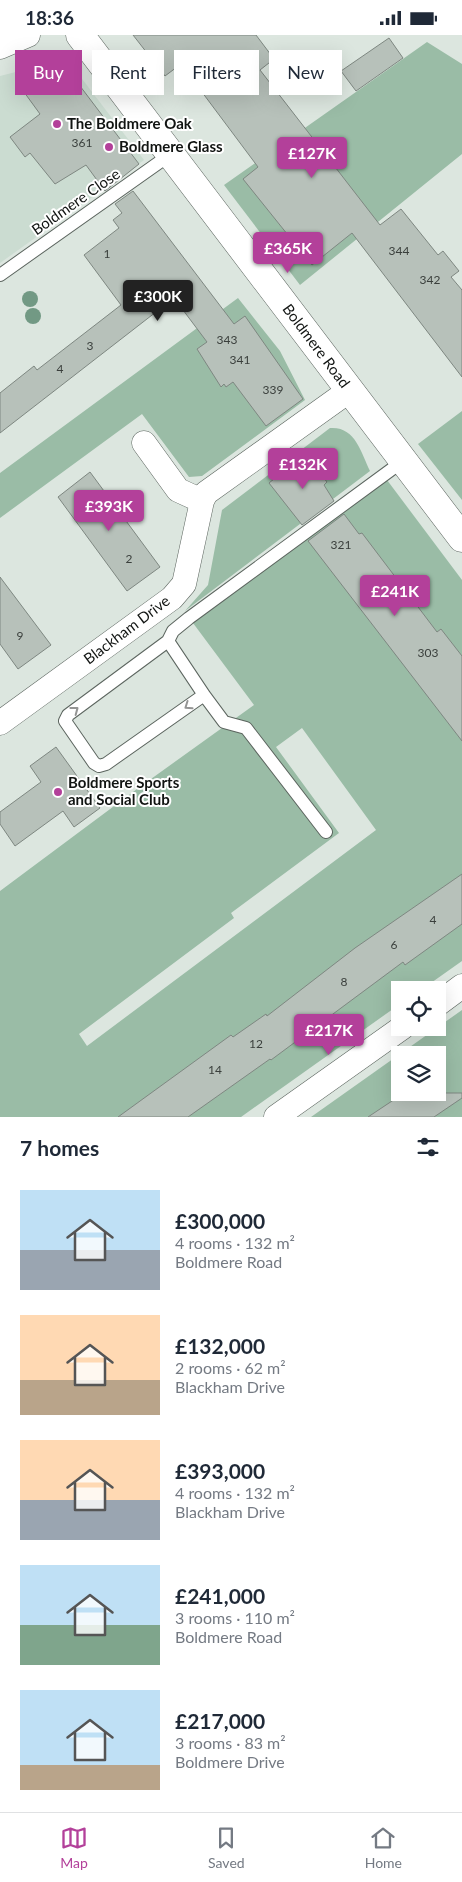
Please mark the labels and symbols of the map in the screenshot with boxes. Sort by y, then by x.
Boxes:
place label: The Boldmere Oak [67,114,193,132]
marker: The Boldmere Oak [51,118,63,130]
house number: 361 [72,135,92,150]
place label: Boldmere Glass [119,137,223,155]
pin: £127K [277,137,347,179]
marker: Boldmere Glass [103,141,115,153]
street label: Boldmere Close [28,164,123,238]
pin: £365K [253,231,323,274]
house number: 344 [389,243,409,258]
house number: 1 [104,246,111,261]
house number: 342 [420,272,440,287]
pin: £300K [123,279,193,322]
street label: Boldmere Road [279,300,354,391]
house number: 343 [217,332,237,347]
house number: 3 [87,338,94,353]
house number: 341 [230,352,250,367]
house number: 4 [57,361,64,376]
house number: 339 [263,382,283,397]
pin: £132K [268,447,338,490]
pin: £393K [74,489,144,532]
house number: 321 [331,537,351,552]
house number: 2 [126,551,133,566]
pin: £241K [360,575,430,617]
street label: Blackham Drive [80,591,173,667]
house number: 9 [17,628,24,643]
house number: 303 [418,645,438,660]
one-way arrow [184,700,194,709]
one-way arrow [69,708,78,716]
place label: Boldmere Sports and Social Club [68,773,180,808]
marker: Boldmere Sports and Social Club [52,786,64,798]
house number: 4 [430,912,437,927]
house number: 6 [391,937,398,952]
house number: 8 [341,974,348,989]
pin: £217K [294,1013,364,1056]
house number: 12 [249,1036,263,1051]
house number: 14 [208,1062,222,1077]

